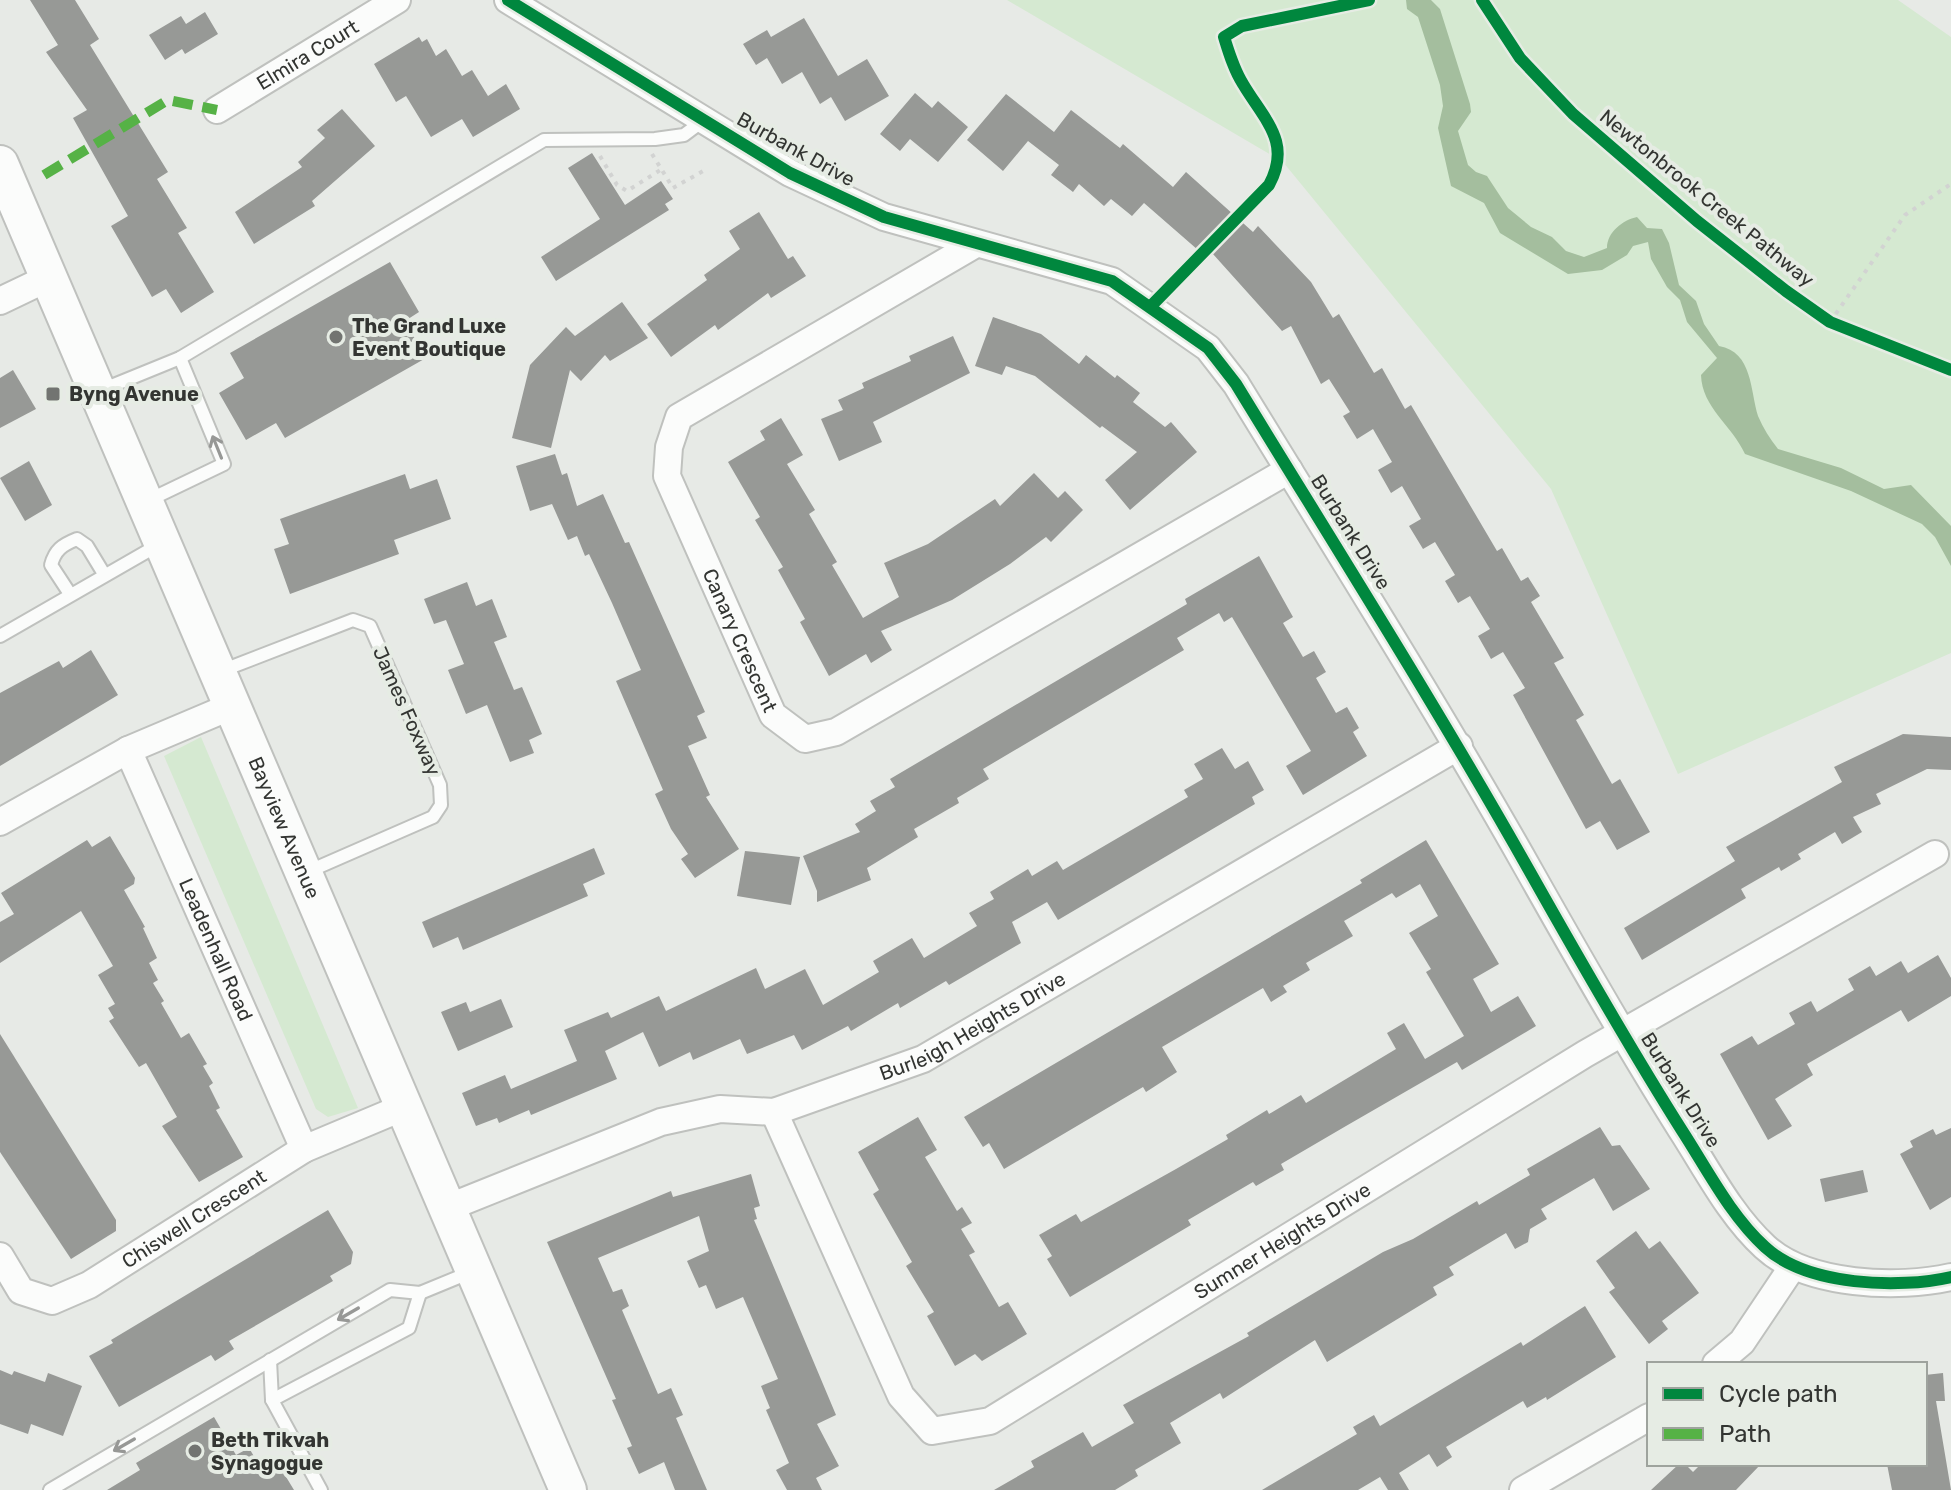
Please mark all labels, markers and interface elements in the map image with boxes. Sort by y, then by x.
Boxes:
street label: Elmira Court [252,14,363,95]
street label: Newtonbrook Creek Pathway [1595,104,1819,292]
street label: Burbank Drive [733,107,859,191]
place label: The Grand Luxe Event Boutique [352,314,506,361]
marker: The Grand Luxe Event Boutique [327,328,345,346]
place label: Byng Avenue [69,382,199,406]
marker: Byng Avenue [44,385,62,403]
one-way arrow [208,435,223,460]
street label: Burbank Drive [1306,470,1396,594]
street label: Canary Crescent [698,565,782,716]
street label: James Foxway [368,643,446,779]
street label: Bayview Avenue [243,753,325,902]
street label: Leadenhall Road [174,874,258,1025]
street label: Burleigh Heights Drive [876,966,1070,1086]
street label: Burbank Drive [1636,1028,1726,1152]
street label: Chiswell Crescent [117,1164,271,1273]
street label: Sumner Heights Drive [1189,1177,1375,1304]
one-way arrow [337,1306,360,1322]
legend [1647,1362,1927,1466]
text: Cycle path [1719,1380,1838,1408]
text: Path [1719,1420,1771,1448]
place label: Beth Tikvah Synagogue [211,1428,329,1475]
one-way arrow [113,1437,136,1453]
marker: Beth Tikvah Synagogue [186,1442,204,1460]

